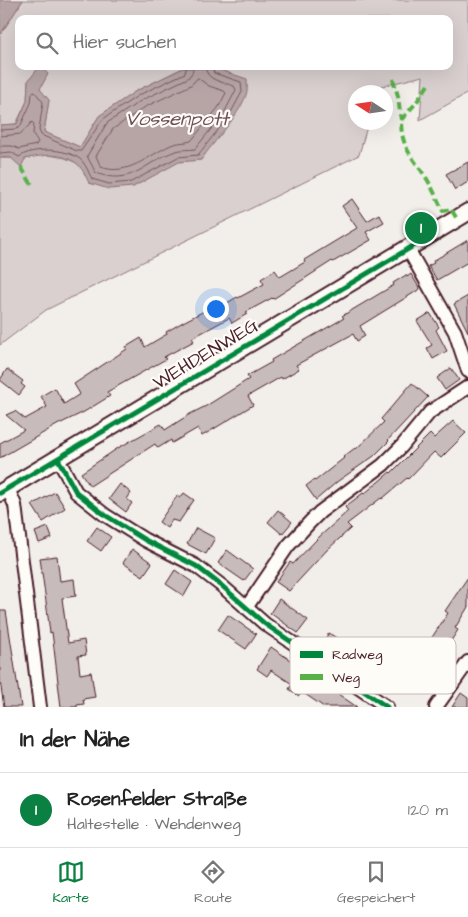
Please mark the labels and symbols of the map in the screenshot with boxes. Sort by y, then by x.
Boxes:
north arrow [348,85,393,130]
water label: Vossenpott [125,105,231,133]
pin: 1 [405,209,437,247]
your location [203,296,229,322]
street label: WEHDENWEG [148,312,263,396]
legend [290,637,456,694]
text: Radweg [332,645,382,665]
text: Weg [332,668,360,688]

